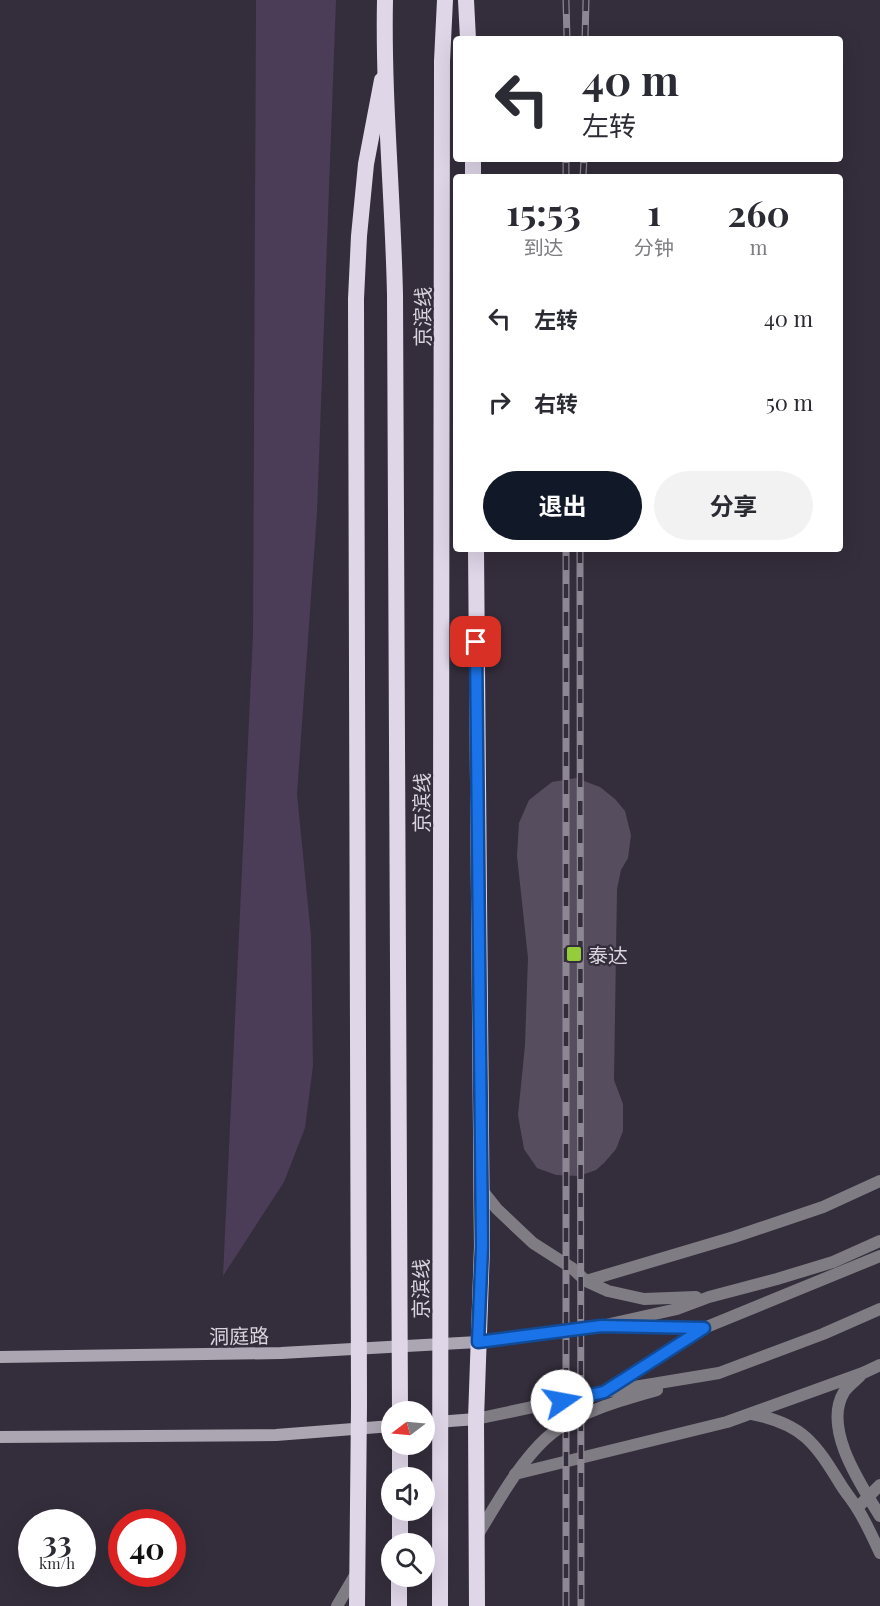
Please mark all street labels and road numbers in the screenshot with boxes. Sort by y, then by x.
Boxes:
street label: 京滨线 [408,287,435,347]
street label: 京滨线 [407,773,434,833]
street label: 京滨线 [406,1259,433,1319]
street label: 洞庭路 [209,1321,269,1349]

